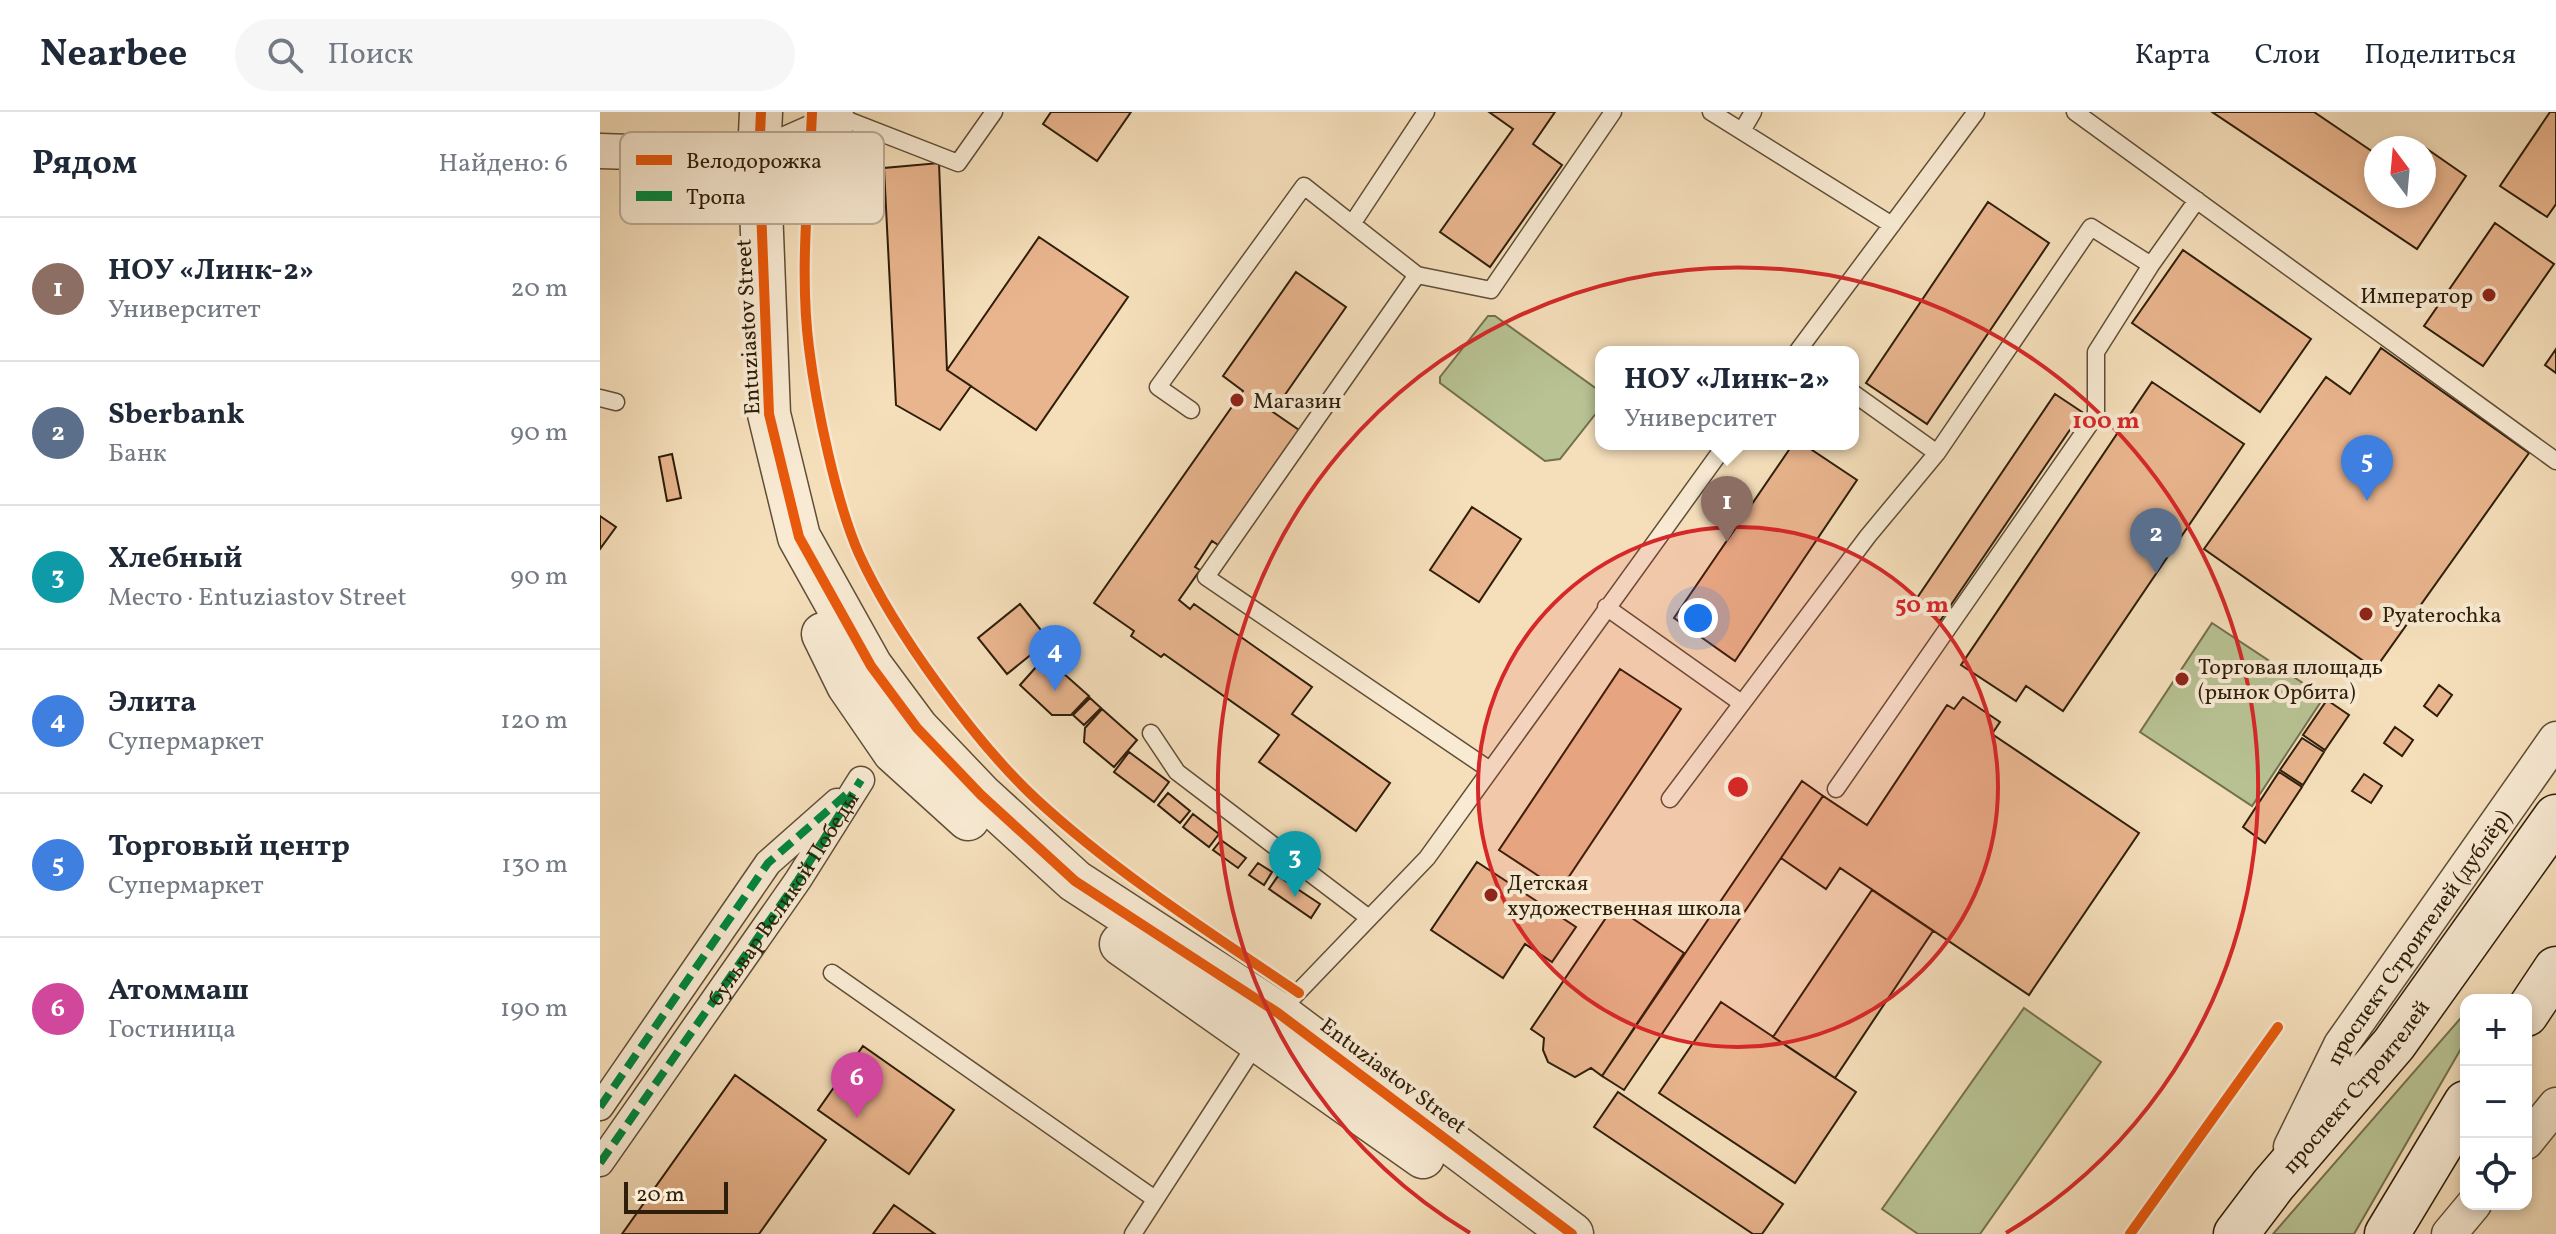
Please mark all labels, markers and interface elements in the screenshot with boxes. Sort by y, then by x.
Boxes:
search box [235,19,795,91]
text: Nearbee [40,29,187,82]
icon: search [263,33,307,77]
text: Поиск [327,34,413,76]
text: Карта [2135,36,2211,75]
text: Слои [2255,36,2320,75]
text: Поделиться [2364,36,2516,75]
legend [620,132,884,224]
north arrow [2364,136,2436,208]
text: Рядом [32,141,137,188]
text: Найдено: 6 [438,146,568,182]
text: Велодорожка [686,147,822,178]
text: Тропа [686,183,746,214]
street label: Entuziastov Street [729,238,770,416]
text: НОУ «Линк-2» [108,250,314,292]
text: 1 [53,271,63,307]
text: 20 m [510,271,568,307]
place label: Император [2360,282,2473,313]
marker: Император [2480,286,2498,304]
text: Университет [108,292,261,328]
popup [1595,346,1859,450]
text: НОУ «Линк-2» [1624,359,1830,401]
place label: Магазин [1253,387,1341,418]
marker: Магазин [1228,391,1246,409]
text: Sberbank [108,394,245,436]
text: Университет [1624,401,1777,437]
text: 100 m [2072,405,2140,439]
text: 2 [51,415,65,451]
text: 90 m [510,415,568,451]
pin: 5 [2341,435,2393,501]
text: Банк [108,436,167,472]
pin: 1 [1701,476,1753,542]
pin: 2 [2130,508,2182,574]
text: Хлебный [108,538,243,580]
text: 3 [51,559,65,595]
text: 90 m [510,559,568,595]
text: Место · Entuziastov Street [108,580,407,616]
text: 50 m [1895,589,1949,623]
your location [1678,598,1718,638]
place label: Pyaterochka [2382,601,2502,632]
marker: Pyaterochka [2357,605,2375,623]
pin: 4 [1029,625,1081,691]
place label: Торговая площадь (рынок Орбита) [2198,653,2383,709]
marker: Торговая площадь (рынок Орбита) [2173,670,2191,688]
text: Элита [108,682,197,724]
text: 4 [50,703,66,739]
text: 120 m [500,703,568,739]
text: Супермаркет [108,724,264,760]
centre of rings [1724,773,1752,801]
street label: бульвар Великой Победы [702,786,868,1013]
street label: проспект Строителей (дублёр) [2320,804,2520,1071]
text: Торговый центр [108,826,350,868]
pin: 3 [1269,831,1321,897]
text: 5 [52,847,64,883]
text: 130 m [501,847,568,883]
text: Супермаркет [108,868,264,904]
place label: Детская художественная школа [1507,869,1742,925]
marker: Детская художественная школа [1482,886,1500,904]
text: Атоммаш [108,970,249,1012]
text: 6 [51,991,65,1027]
text: 190 m [500,991,568,1027]
map controls [2460,994,2532,1210]
button: + [2460,994,2532,1066]
street label: проспект Строителей [2276,995,2438,1181]
text: Гостиница [108,1012,236,1048]
street label: Entuziastov Street [1313,1012,1473,1143]
pin: 6 [831,1052,883,1118]
button: − [2460,1066,2532,1138]
button: locate [2460,1138,2532,1210]
scale bar [624,1178,728,1214]
text: 20 m [636,1180,685,1211]

